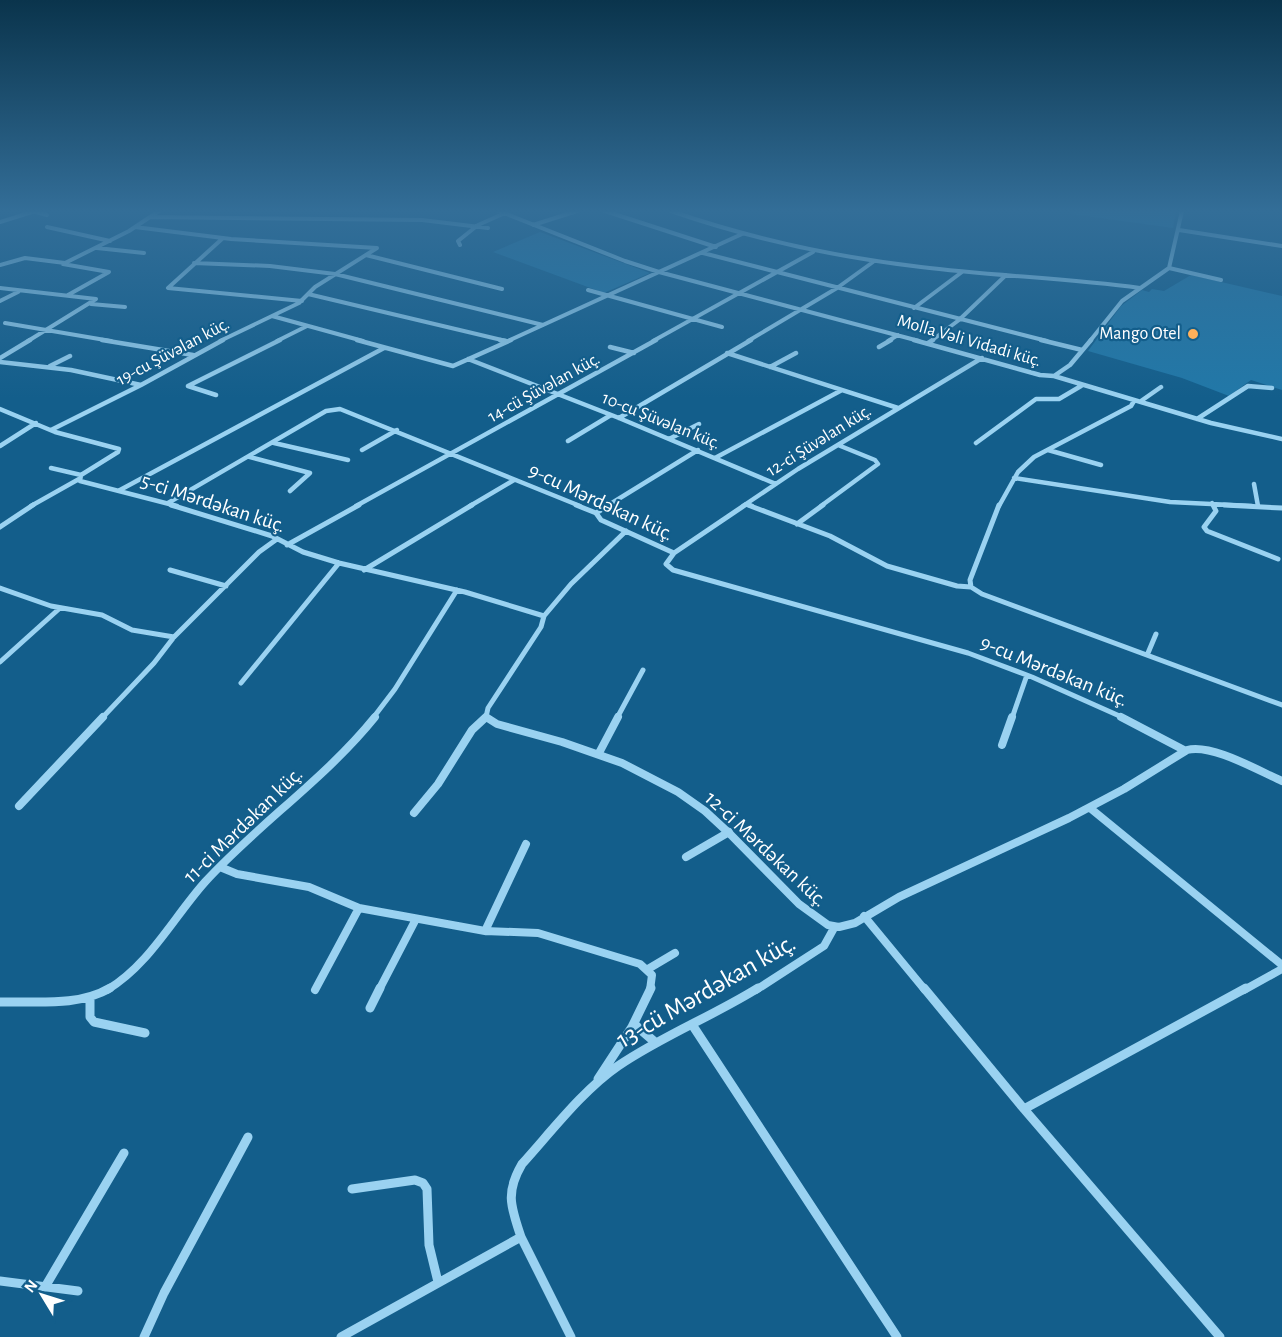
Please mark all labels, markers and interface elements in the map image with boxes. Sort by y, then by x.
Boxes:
street label: Molla Vəli Vidadi küç. [895,312,1043,370]
street label: 19-cu Şüvəlan küç. [114,315,232,389]
place label: Mango Otel [1099,325,1181,343]
marker: Mango Otel [1186,327,1200,341]
street label: 14-cü Şüvəlan küç. [485,350,603,426]
street label: 10-cu Şüvəlan küç. [599,389,723,453]
street label: 12-ci Şüvəlan küç. [763,402,875,480]
street label: 9-cu Mərdəkan küç. [525,459,677,545]
street label: 5-ci Mərdəkan küç. [138,470,288,536]
street label: 9-cu Mərdəkan küç. [977,632,1131,710]
street label: 11-ci Mərdəkan küç. [180,763,306,887]
street label: 12-ci Mərdəkan küç. [701,787,831,911]
street label: 13-cü Mərdəkan küç. [612,929,800,1053]
north arrow [12,1265,72,1325]
text: N [21,1277,41,1296]

